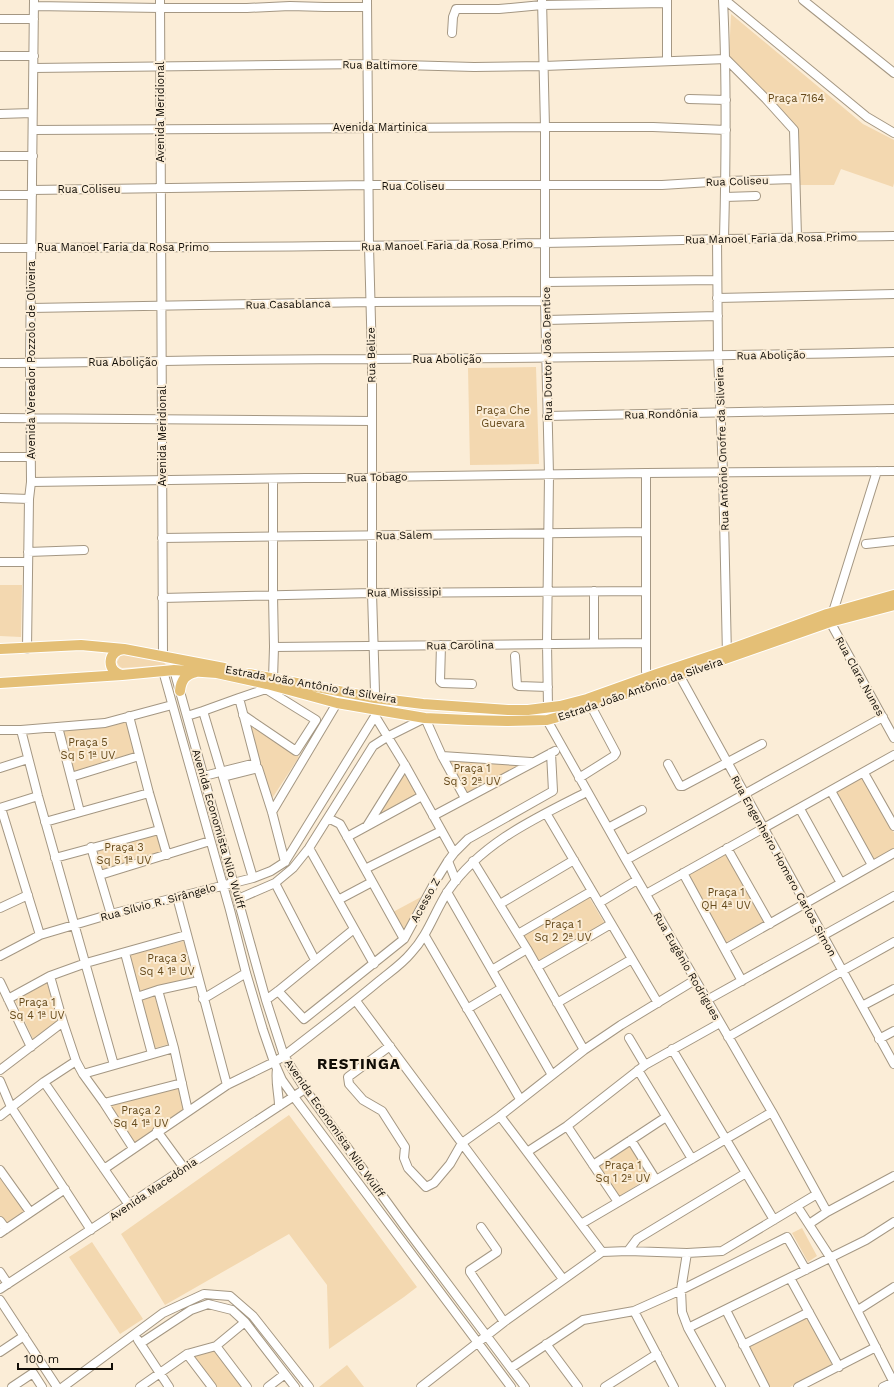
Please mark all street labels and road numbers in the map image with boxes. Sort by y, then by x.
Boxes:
street label: Rua Baltimore [342,58,418,73]
street label: Avenida Meridional [154,61,167,163]
street label: Avenida Martinica [333,121,427,134]
street label: Rua Coliseu [705,174,769,189]
street label: Rua Coliseu [381,180,445,193]
street label: Rua Coliseu [57,183,121,196]
street label: Rua Manoel Faria da Rosa Primo [685,230,857,247]
street label: Rua Manoel Faria da Rosa Primo [361,237,533,254]
street label: Rua Manoel Faria da Rosa Primo [37,241,209,254]
street label: Avenida Vereador Pozzolo de Oliveira [25,261,38,459]
street label: Rua Doutor João Dentice [540,287,555,421]
street label: Rua Casablanca [245,297,331,312]
street label: Rua Belize [365,327,378,383]
street label: Rua Abolição [736,348,806,363]
street label: Rua Abolição [412,353,482,366]
street label: Rua Abolição [88,356,158,369]
street label: Rua Antônio Onofre da Silveira [713,367,732,531]
street label: Avenida Meridional [156,385,169,487]
street label: Rua Rondônia [624,407,698,422]
street label: Rua Tobago [346,470,408,485]
street label: Rua Salem [375,529,433,542]
street label: Rua Mississipi [366,585,442,600]
street label: Rua Clara Nunes [832,634,887,718]
street label: Rua Carolina [426,638,494,653]
street label: Estrada João Antônio da Silveira [556,655,724,724]
street label: Estrada João Antônio da Silveira [224,663,398,706]
street label: Avenida Economista Nilo Wulff [189,748,248,911]
street label: Rua Engenheiro Homero Carlos Simon [728,773,839,959]
street label: Acesso Z [408,876,443,925]
street label: Rua Sílvio R. Sirângelo [99,881,217,924]
street label: Rua Eugênio Rodrigues [650,910,723,1023]
street label: Avenida Economista Nilo Wulff [282,1057,388,1200]
street label: Avenida Macedônia [107,1155,200,1224]

